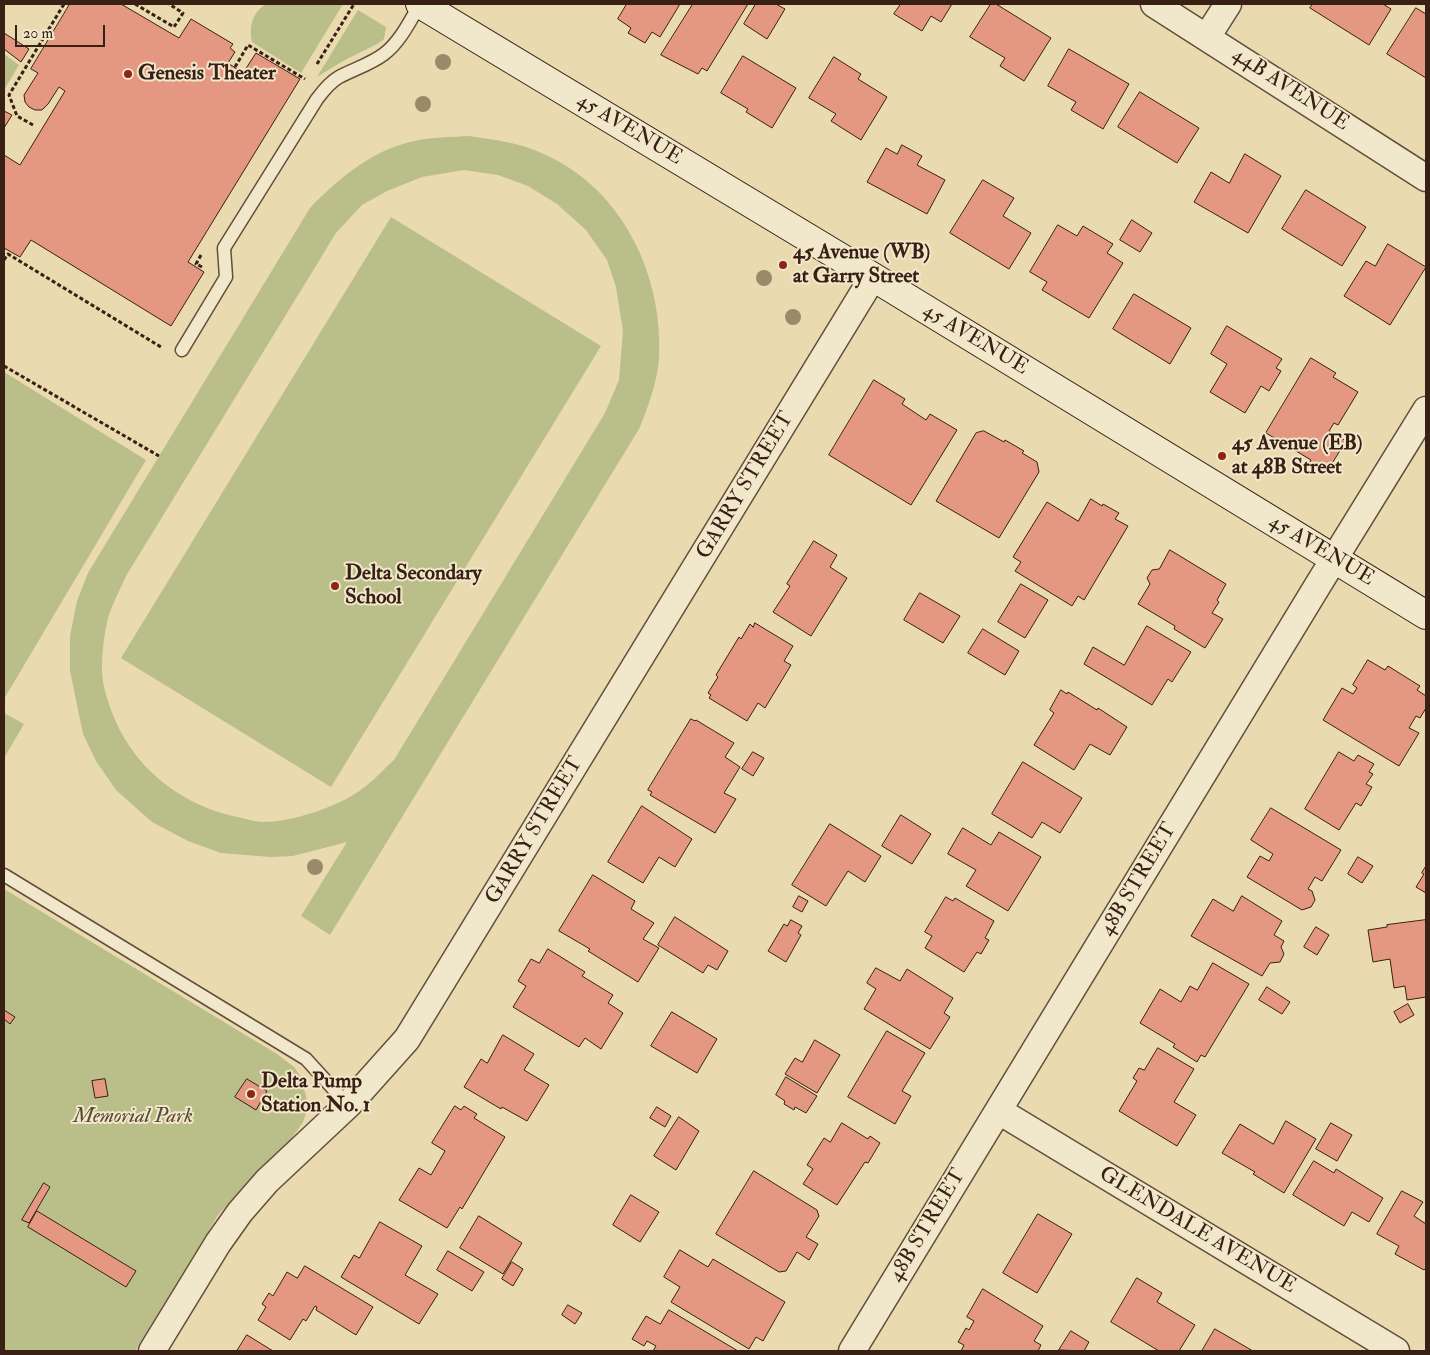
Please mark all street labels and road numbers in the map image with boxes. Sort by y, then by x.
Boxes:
street label: 44B AVENUE [1227,43,1353,137]
street label: 45 AVENUE [572,89,686,171]
street label: 45 AVENUE [918,299,1032,381]
street label: GARRY STREET [692,408,800,564]
street label: 45 AVENUE [1264,510,1378,592]
street label: GARRY STREET [481,753,589,909]
street label: 48B STREET [1095,819,1183,941]
street label: GLENDALE AVENUE [1094,1162,1300,1300]
street label: 48B STREET [884,1165,972,1287]

